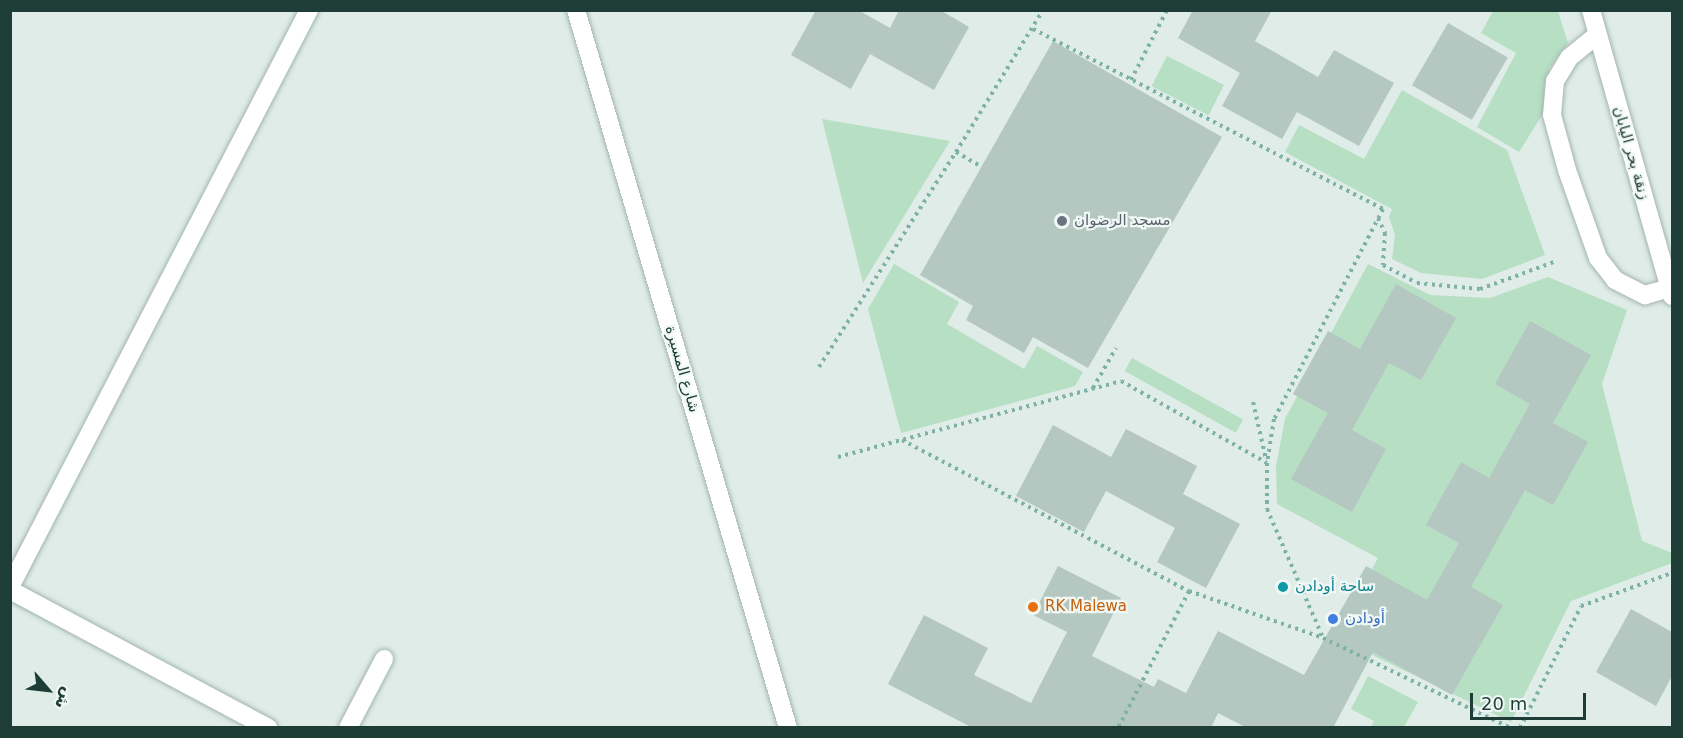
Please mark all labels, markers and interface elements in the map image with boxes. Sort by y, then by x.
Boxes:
street label: زنقة بحر اليابان [1609,104,1653,202]
place label: مسجد الرضوان [1074,212,1170,230]
marker: مسجد الرضوان [1055,214,1069,228]
street label: شارع المسيرة [661,323,703,415]
place label: ساحة أودادن [1295,578,1374,596]
marker: ساحة أودادن [1276,580,1290,594]
place label: RK Malewa [1045,598,1127,616]
marker: RK Malewa [1026,600,1040,614]
place label: أودادن [1345,610,1385,628]
marker: أودادن [1326,612,1340,626]
north arrow [18,660,78,720]
scale bar [1473,681,1588,719]
text: ش [51,684,78,713]
text: 20 m [1481,693,1527,714]

